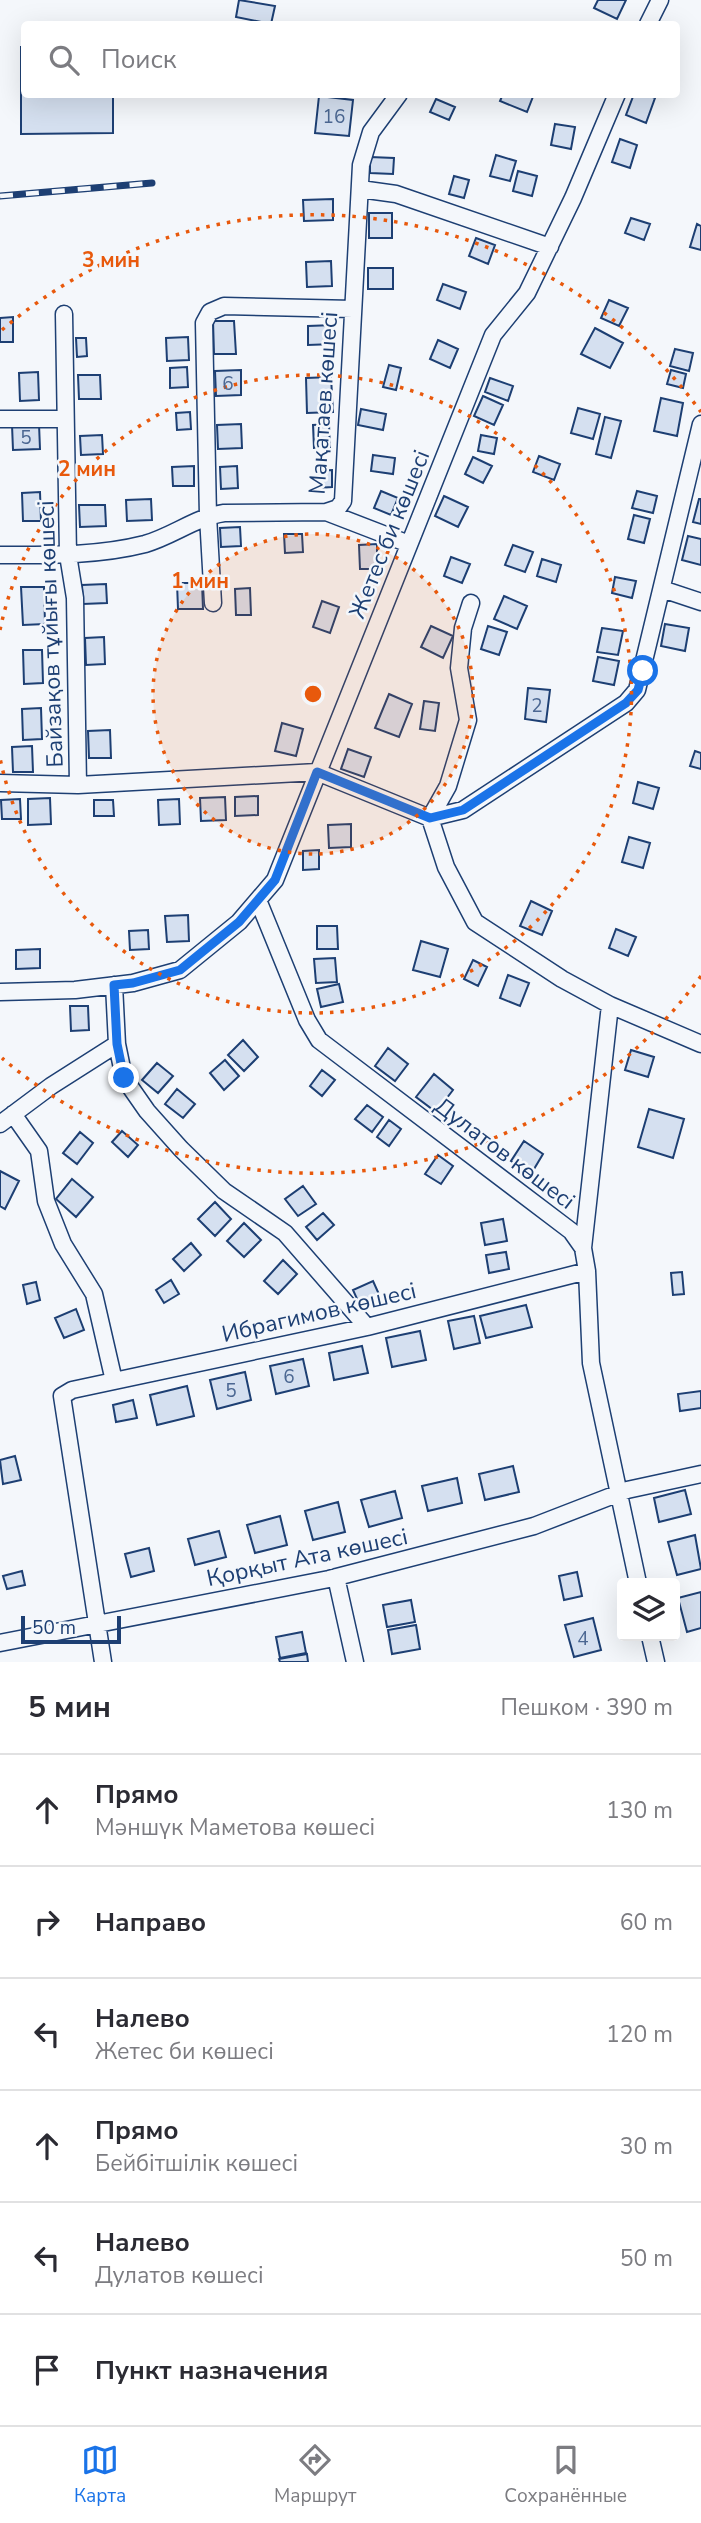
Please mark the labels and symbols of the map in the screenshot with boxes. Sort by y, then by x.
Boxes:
house number: 16 [323,104,345,130]
text: 3 мин [82,246,140,274]
street label: Мақатаев көшесі [302,310,345,496]
house number: 6 [222,371,234,397]
house number: 5 [20,425,32,451]
street label: Жетес би көшесі [342,445,437,623]
text: 2 мин [58,455,116,483]
street label: Байзақов тұйығы көшесі [30,500,71,768]
text: 1 мин [171,567,229,595]
route start [627,655,658,686]
centre of rings [301,682,325,706]
house number: 2 [531,693,543,719]
route end [108,1062,139,1093]
street label: Дулатов көшесі [428,1090,581,1216]
street label: Ибрагимов көшесі [219,1275,419,1350]
house number: 6 [283,1364,295,1390]
house number: 5 [225,1378,237,1404]
street label: Қорқыт Ата көшесі [204,1521,411,1594]
scale bar [21,1613,121,1645]
house number: 4 [577,1626,589,1652]

